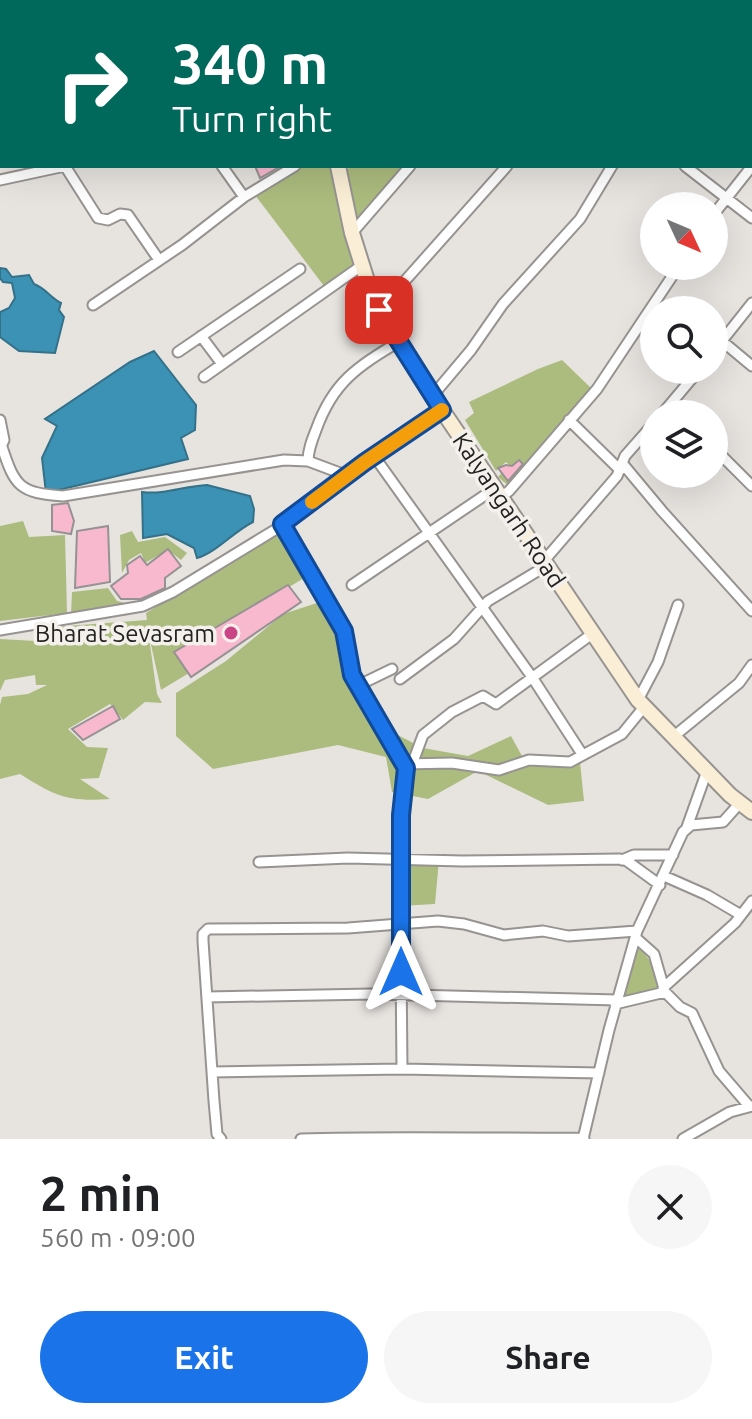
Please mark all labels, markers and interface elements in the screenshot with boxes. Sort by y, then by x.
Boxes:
icon: right [40,32,144,136]
text: 340 m [172,32,328,95]
text: Turn right [172,98,332,139]
north arrow [640,192,728,280]
map controls [640,192,728,488]
pin [345,276,413,344]
icon: arrive [357,288,401,332]
button: search [640,296,728,384]
button: layers [640,400,728,488]
street label: Kalyangarh Road [447,428,571,592]
place label: Bharat Sevasram [35,620,215,647]
marker: Bharat Sevasram [222,624,240,642]
position arrow [359,930,443,1014]
button: close [628,1165,712,1249]
text: 2 min [40,1166,161,1220]
text: 560 m · 09:00 [40,1223,196,1252]
button: Exit [40,1311,368,1403]
button: Share [384,1311,712,1403]

